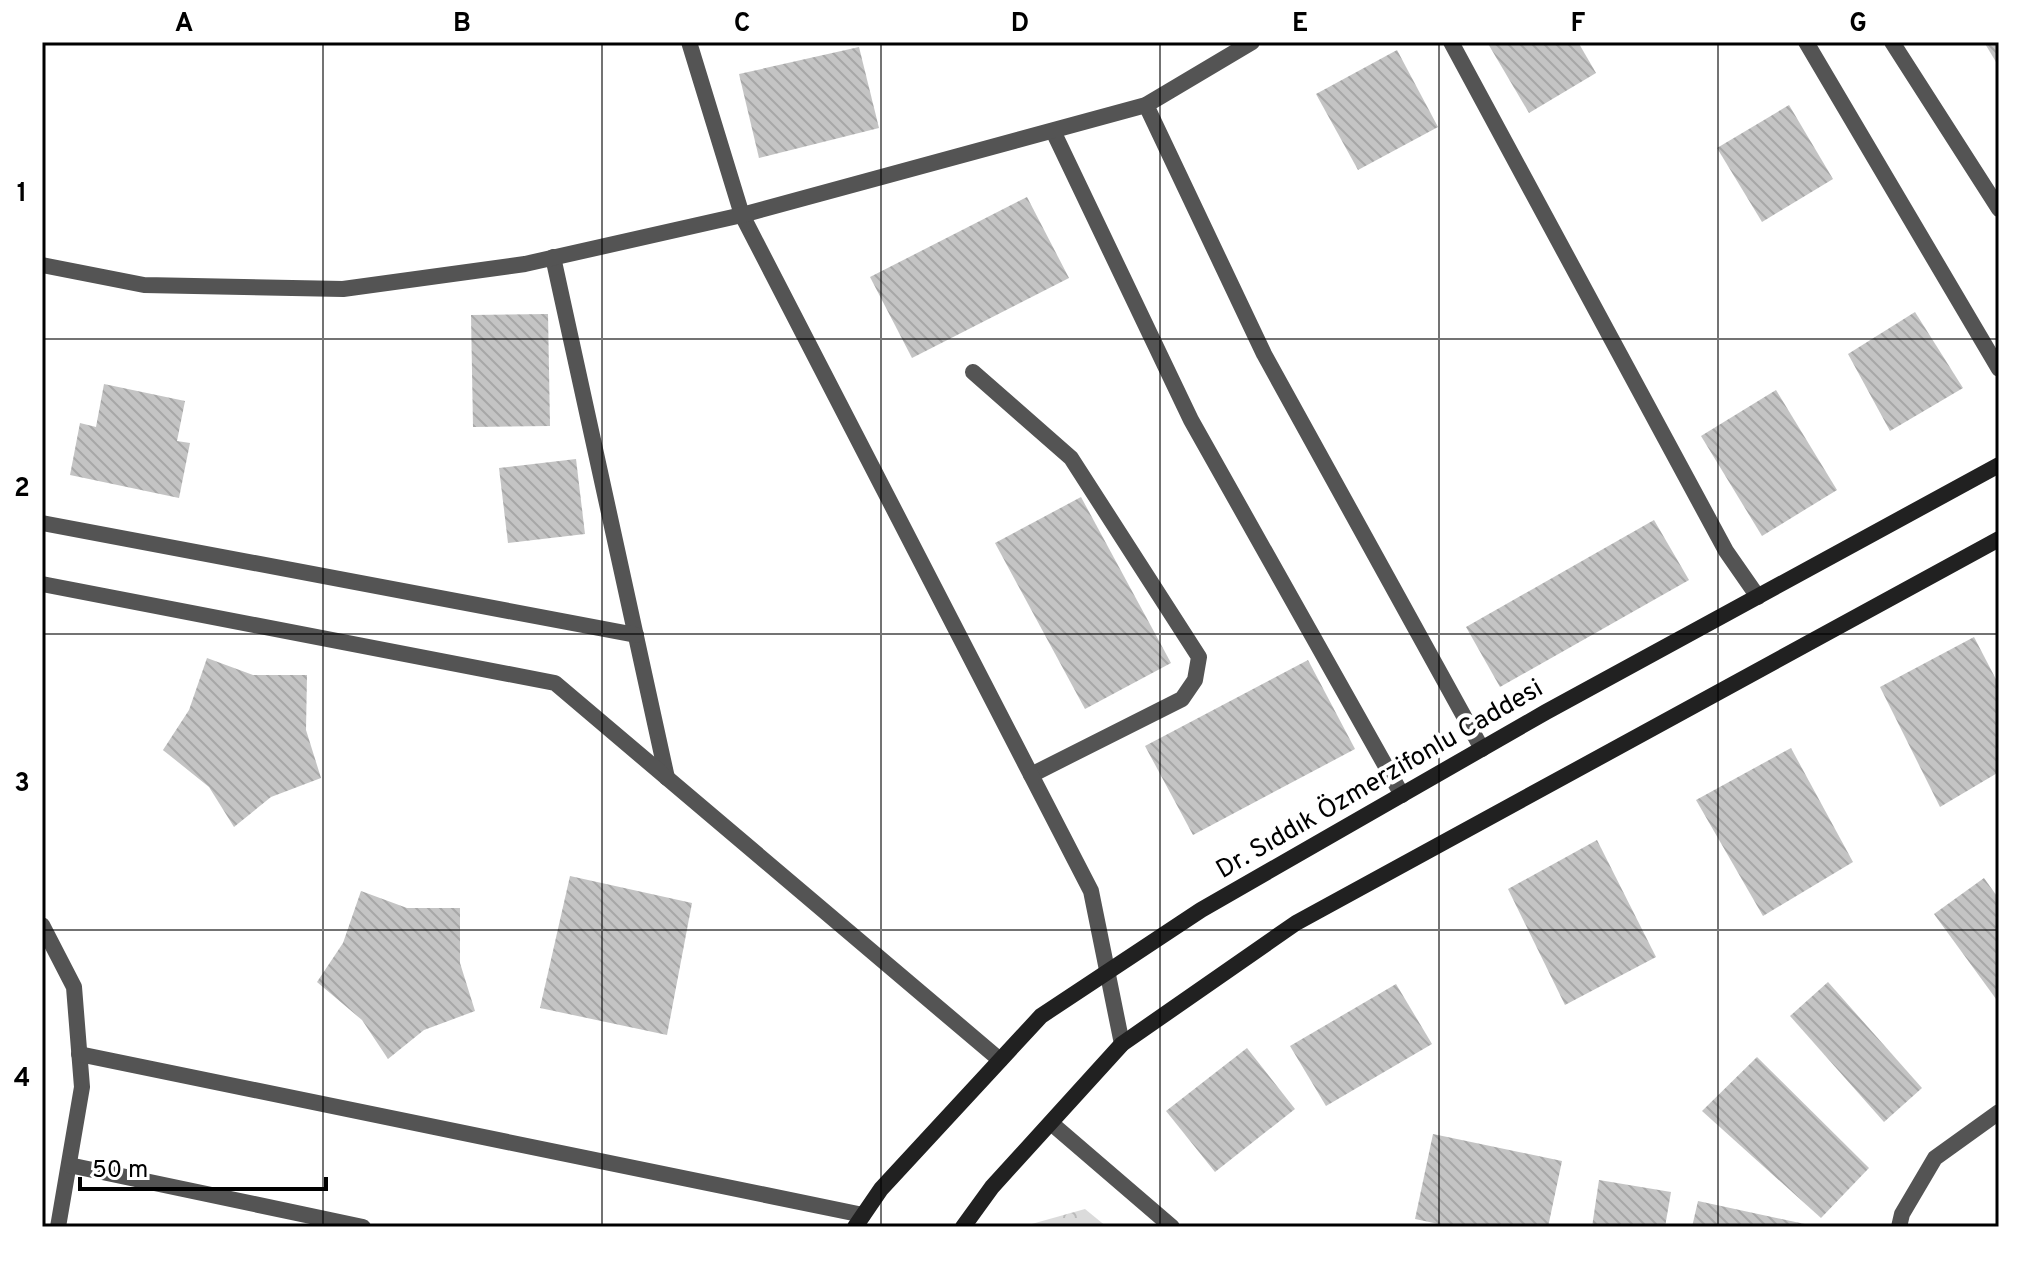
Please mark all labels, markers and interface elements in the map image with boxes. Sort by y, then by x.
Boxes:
text: A [175,8,193,41]
text: B [453,8,471,41]
text: C [734,8,750,41]
text: D [1011,8,1029,41]
text: E [1292,8,1308,41]
text: F [1571,8,1586,41]
text: G [1849,8,1867,41]
text: 1 [17,178,27,211]
text: 2 [14,473,30,506]
street label: Dr. Sıddık Özmerzifonlu Caddesi [1210,672,1549,887]
text: 3 [14,768,30,801]
text: 4 [14,1063,30,1096]
scale bar [80,1141,326,1191]
text: 50 m [92,1156,148,1186]

